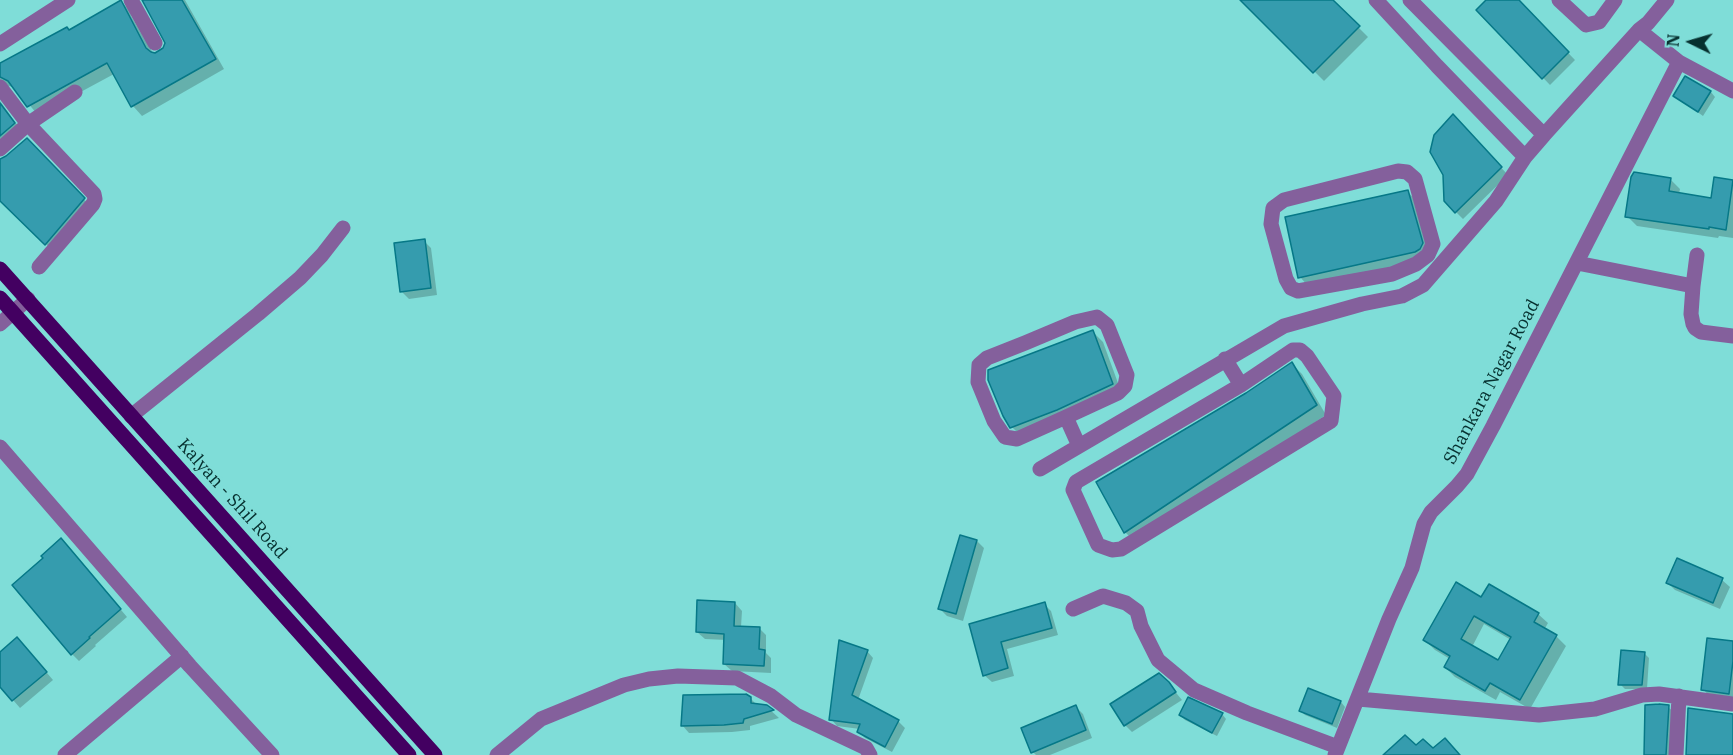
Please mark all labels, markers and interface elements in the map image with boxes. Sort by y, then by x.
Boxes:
north arrow [1661,12,1721,72]
text: N [1663,33,1684,48]
street label: Shankara Nagar Road [1439,296,1545,468]
street label: Kalyan - Shil Road [173,435,291,563]

